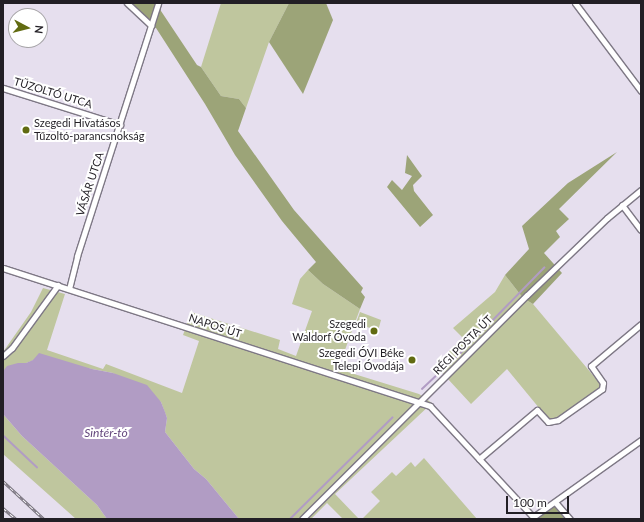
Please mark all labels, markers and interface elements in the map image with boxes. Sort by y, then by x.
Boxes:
north arrow [8,8,48,48]
text: N [32,24,46,34]
street label: TŰZOLTÓ UTCA [12,75,94,111]
place label: Szegedi Hivatásos Tűzoltó-parancsnokság [34,117,144,143]
marker: Szegedi Hivatásos Tűzoltó-parancsnokság [21,125,31,135]
street label: VÁSÁR UTCA [73,150,107,218]
street label: NAPOS ÚT [187,311,243,341]
street label: RÉGI POSTA ÚT [430,312,496,378]
place label: Szegedi Waldorf Óvoda [292,318,366,344]
marker: Szegedi Waldorf Óvoda [369,326,379,336]
place label: Szegedi ÓVI Béke Telepi Óvodája [319,347,404,373]
marker: Szegedi ÓVI Béke Telepi Óvodája [407,355,417,365]
water label: Sintér-tó [84,426,128,440]
scale bar [508,488,571,514]
text: 100 m [513,495,547,510]

